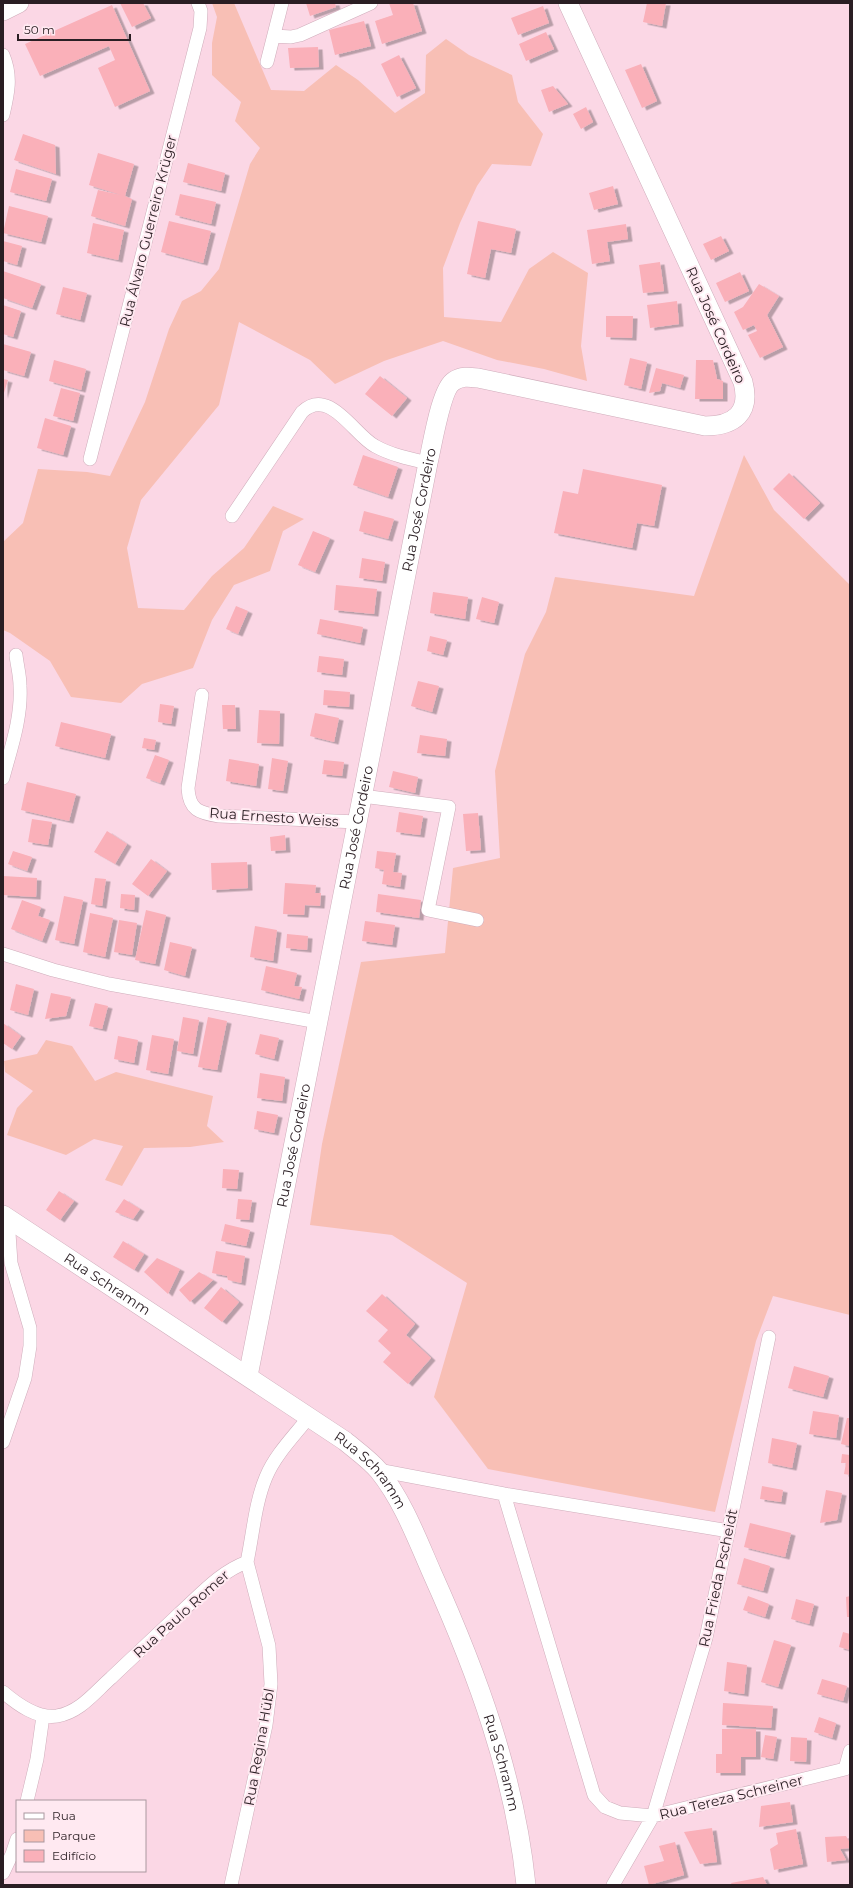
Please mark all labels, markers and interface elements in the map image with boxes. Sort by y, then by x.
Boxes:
scale bar [18,16,130,42]
text: 50 m [24,22,55,37]
street label: Rua Álvaro Guerreiro Krüger [115,133,181,329]
street label: Rua José Cordeiro [682,264,750,386]
street label: Rua José Cordeiro [398,446,440,573]
street label: Rua José Cordeiro [335,764,377,891]
street label: Rua Ernesto Weiss [209,804,339,831]
street label: Rua José Cordeiro [272,1082,315,1209]
street label: Rua Schramm [60,1249,154,1319]
street label: Rua Schramm [331,1427,411,1512]
street label: Rua Frieda Pscheidt [695,1507,741,1649]
street label: Rua Paulo Romer [129,1566,233,1662]
street label: Rua Regina Hübl [240,1687,278,1807]
street label: Rua Schramm [480,1712,523,1813]
street label: Rua Tereza Schreiner [657,1770,805,1824]
legend [16,1800,146,1872]
text: Rua [52,1808,76,1823]
text: Parque [52,1828,96,1843]
text: Edifício [52,1848,96,1863]

